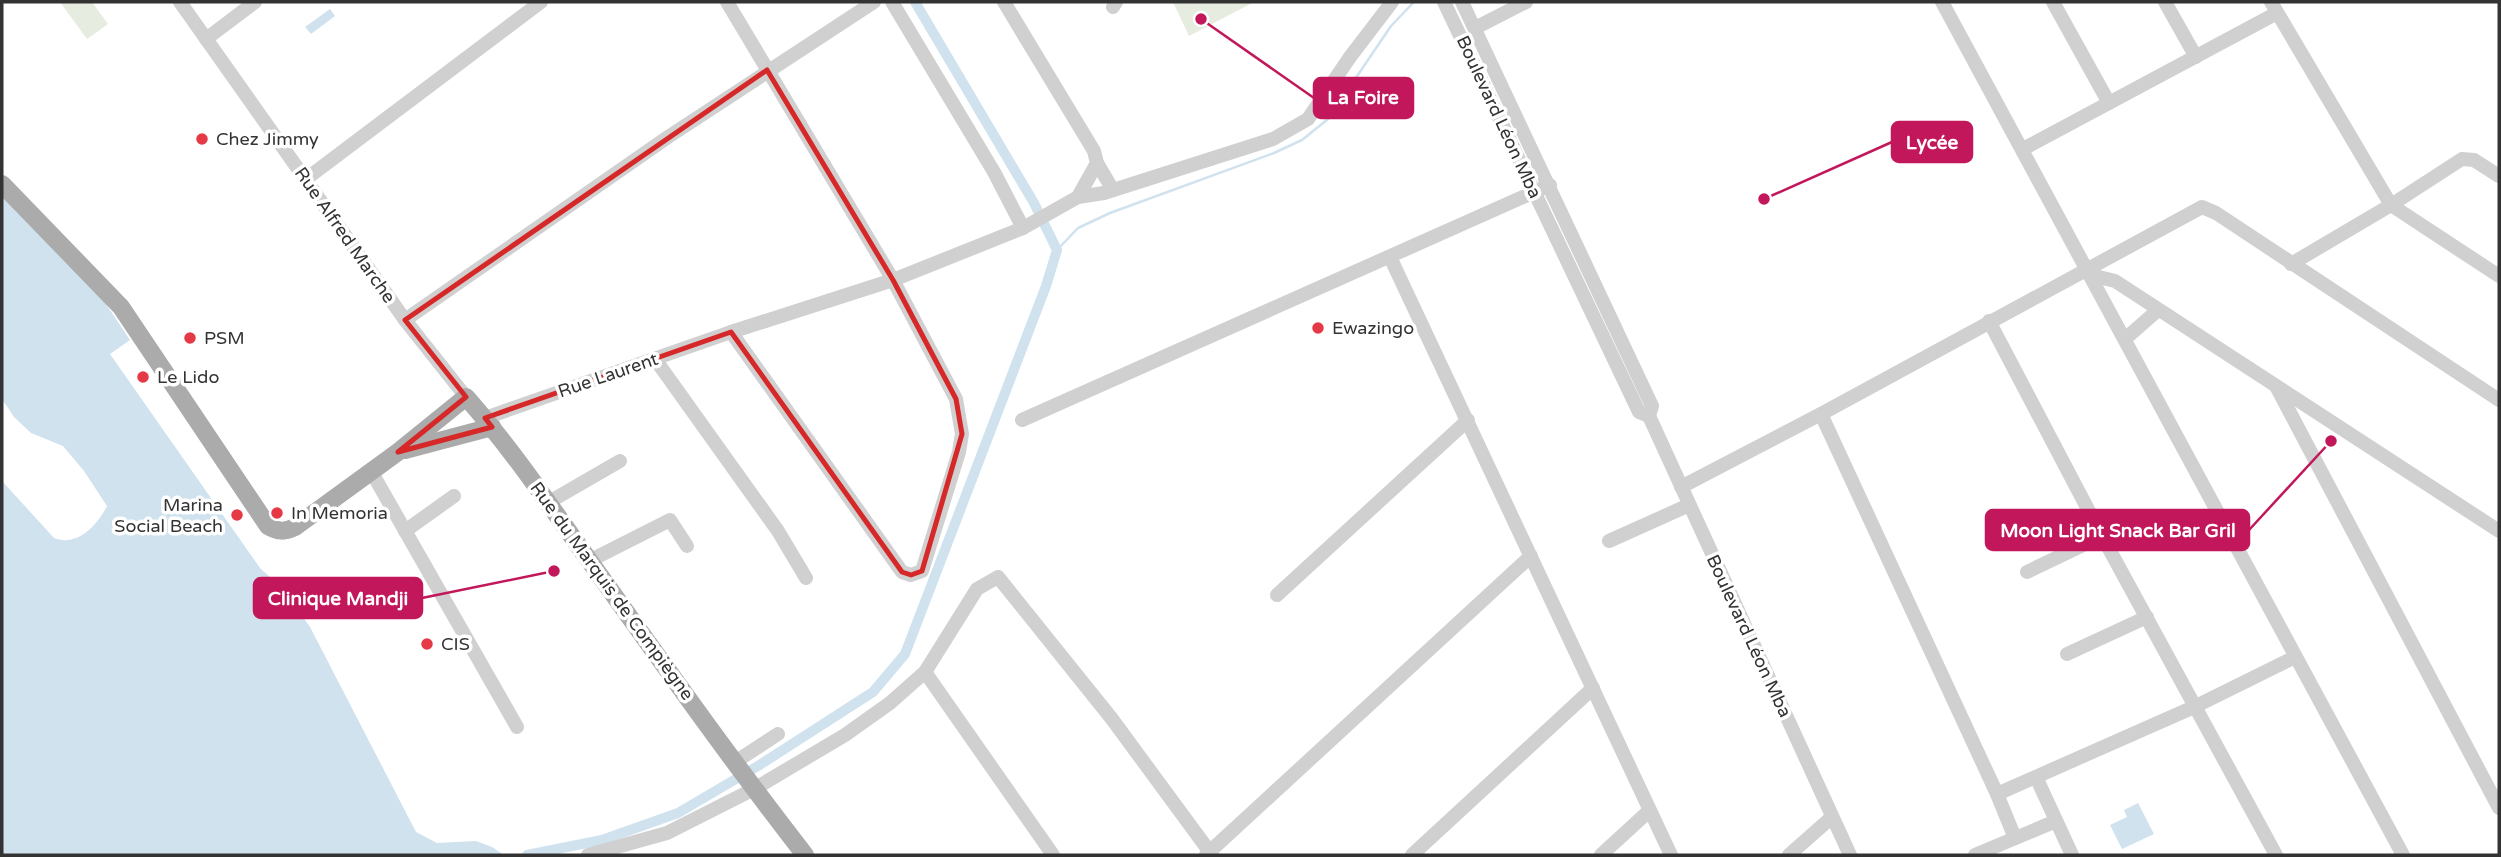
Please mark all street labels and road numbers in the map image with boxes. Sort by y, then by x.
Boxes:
street label: Boulevard Léon Mba [1452,32,1546,202]
street label: Rue Alfred Marche [290,163,400,307]
street label: Rue Laurent [555,348,661,402]
street label: Rue du Marquis de Compiègne [525,478,699,704]
street label: Boulevard Léon Mba [1702,551,1796,721]

